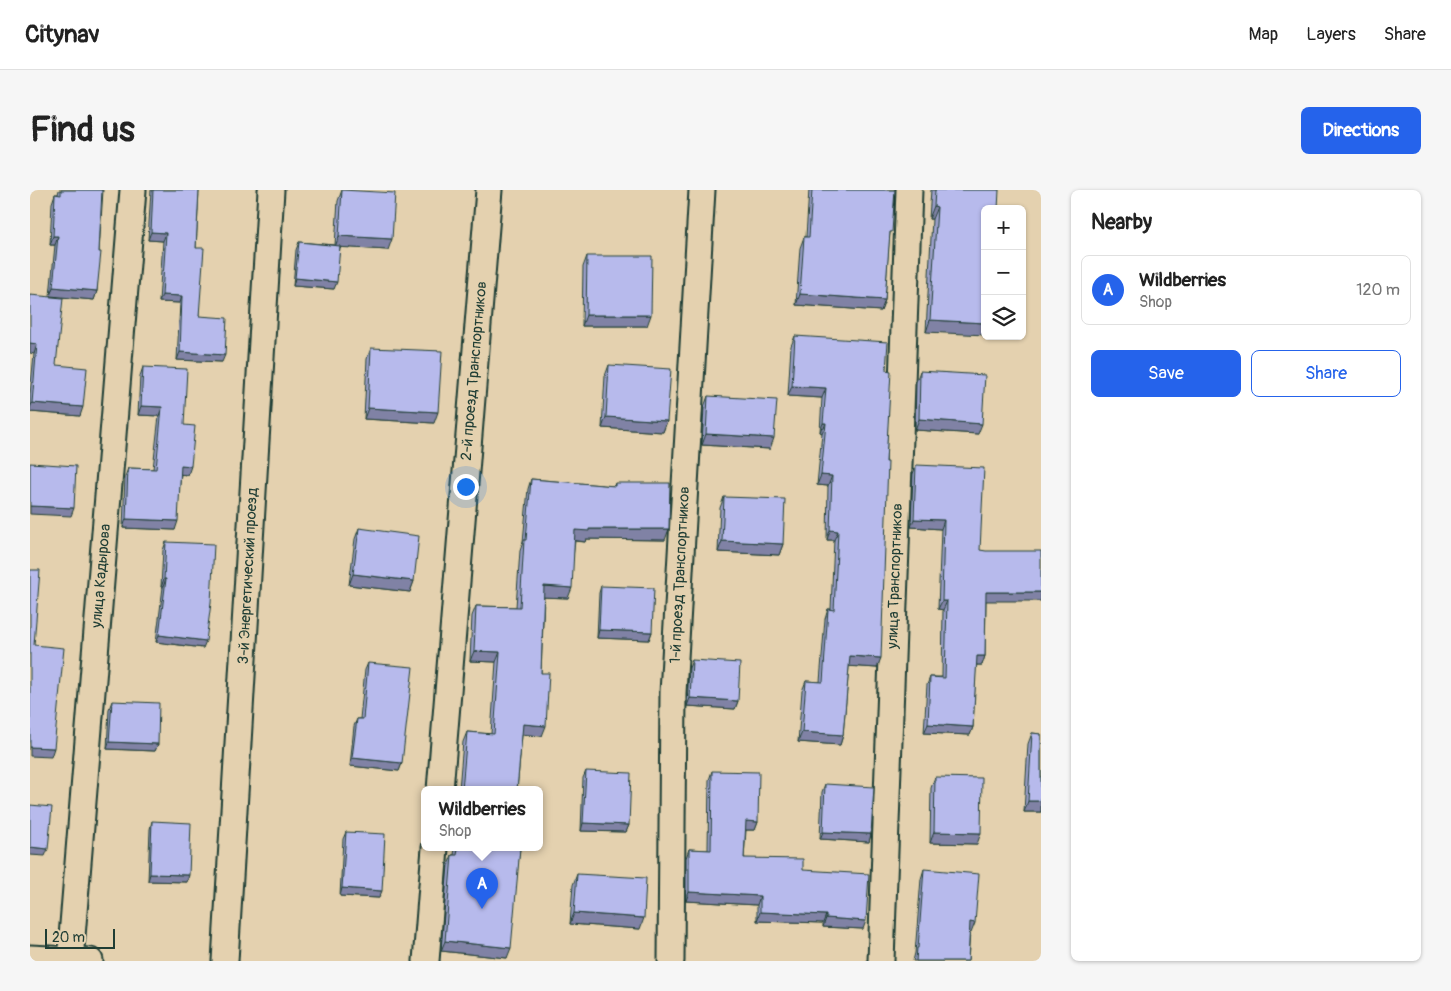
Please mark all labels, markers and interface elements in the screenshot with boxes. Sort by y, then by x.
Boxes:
text: Citynav [25,20,100,49]
text: Map [1249,23,1278,46]
text: Layers [1306,23,1356,46]
text: Share [1384,23,1426,46]
button: Directions [1301,107,1421,154]
text: Find us [30,108,135,152]
map controls [981,205,1026,340]
button: + [981,205,1026,250]
text: Nearby [1091,209,1152,236]
button: − [981,250,1026,295]
text: Wildberries [1139,268,1226,292]
text: A [1103,280,1113,300]
text: 120 m [1356,280,1400,300]
street label: 2-й проезд Транспортников [457,281,491,461]
text: Shop [1139,292,1172,312]
button: layers [981,295,1026,340]
button: Save [1091,350,1241,397]
button: Share [1251,350,1401,397]
your location [453,474,479,500]
street label: 1-й проезд Транспортников [666,486,694,664]
street label: 3-й Энергетический проезд [234,487,262,665]
street label: улица Транспортников [883,503,907,650]
street label: улица Кадырова [87,523,115,630]
popup [421,786,543,851]
text: Wildberries [439,797,525,821]
text: Shop [439,821,472,841]
pin: A [466,868,498,909]
scale bar [45,926,115,949]
text: 20 m [52,929,85,946]

